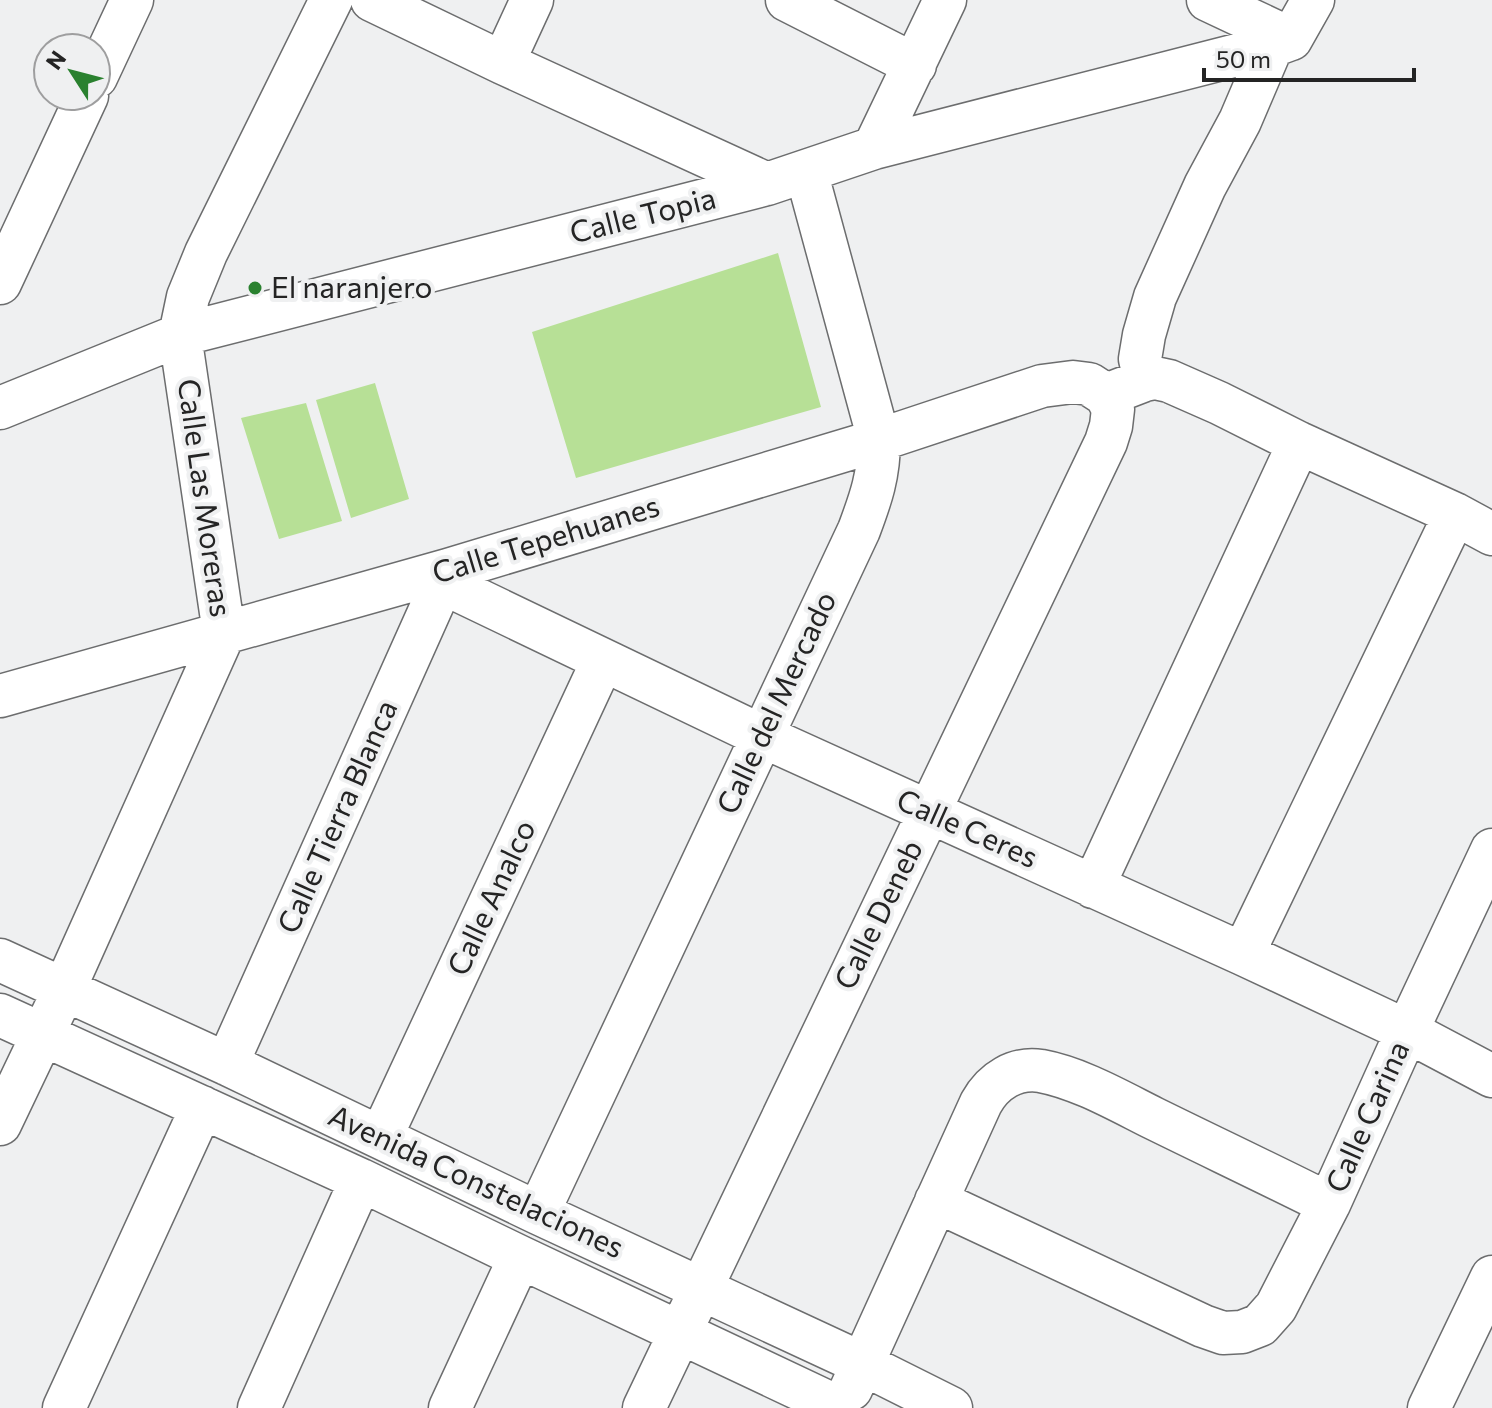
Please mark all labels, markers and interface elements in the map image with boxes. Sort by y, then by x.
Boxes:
north arrow [32,32,112,112]
scale bar [1204,32,1414,82]
text: 50 m [1216,44,1271,73]
text: N [40,45,71,75]
street label: Calle Topia [566,178,719,250]
place label: El naranjero [271,267,432,304]
marker: El naranjero [246,279,264,297]
street label: Calle Las Moreras [171,376,242,619]
street label: Calle Tepehuanes [427,485,663,590]
street label: Calle del Mercado [707,585,842,819]
street label: Calle Tierra Blanca [268,694,404,938]
street label: Calle Ceres [892,779,1044,874]
street label: Calle Analco [438,813,542,980]
street label: Calle Deneb [825,833,929,995]
street label: Calle Carina [1316,1035,1416,1197]
street label: Avenida Constelaciones [324,1095,631,1264]

